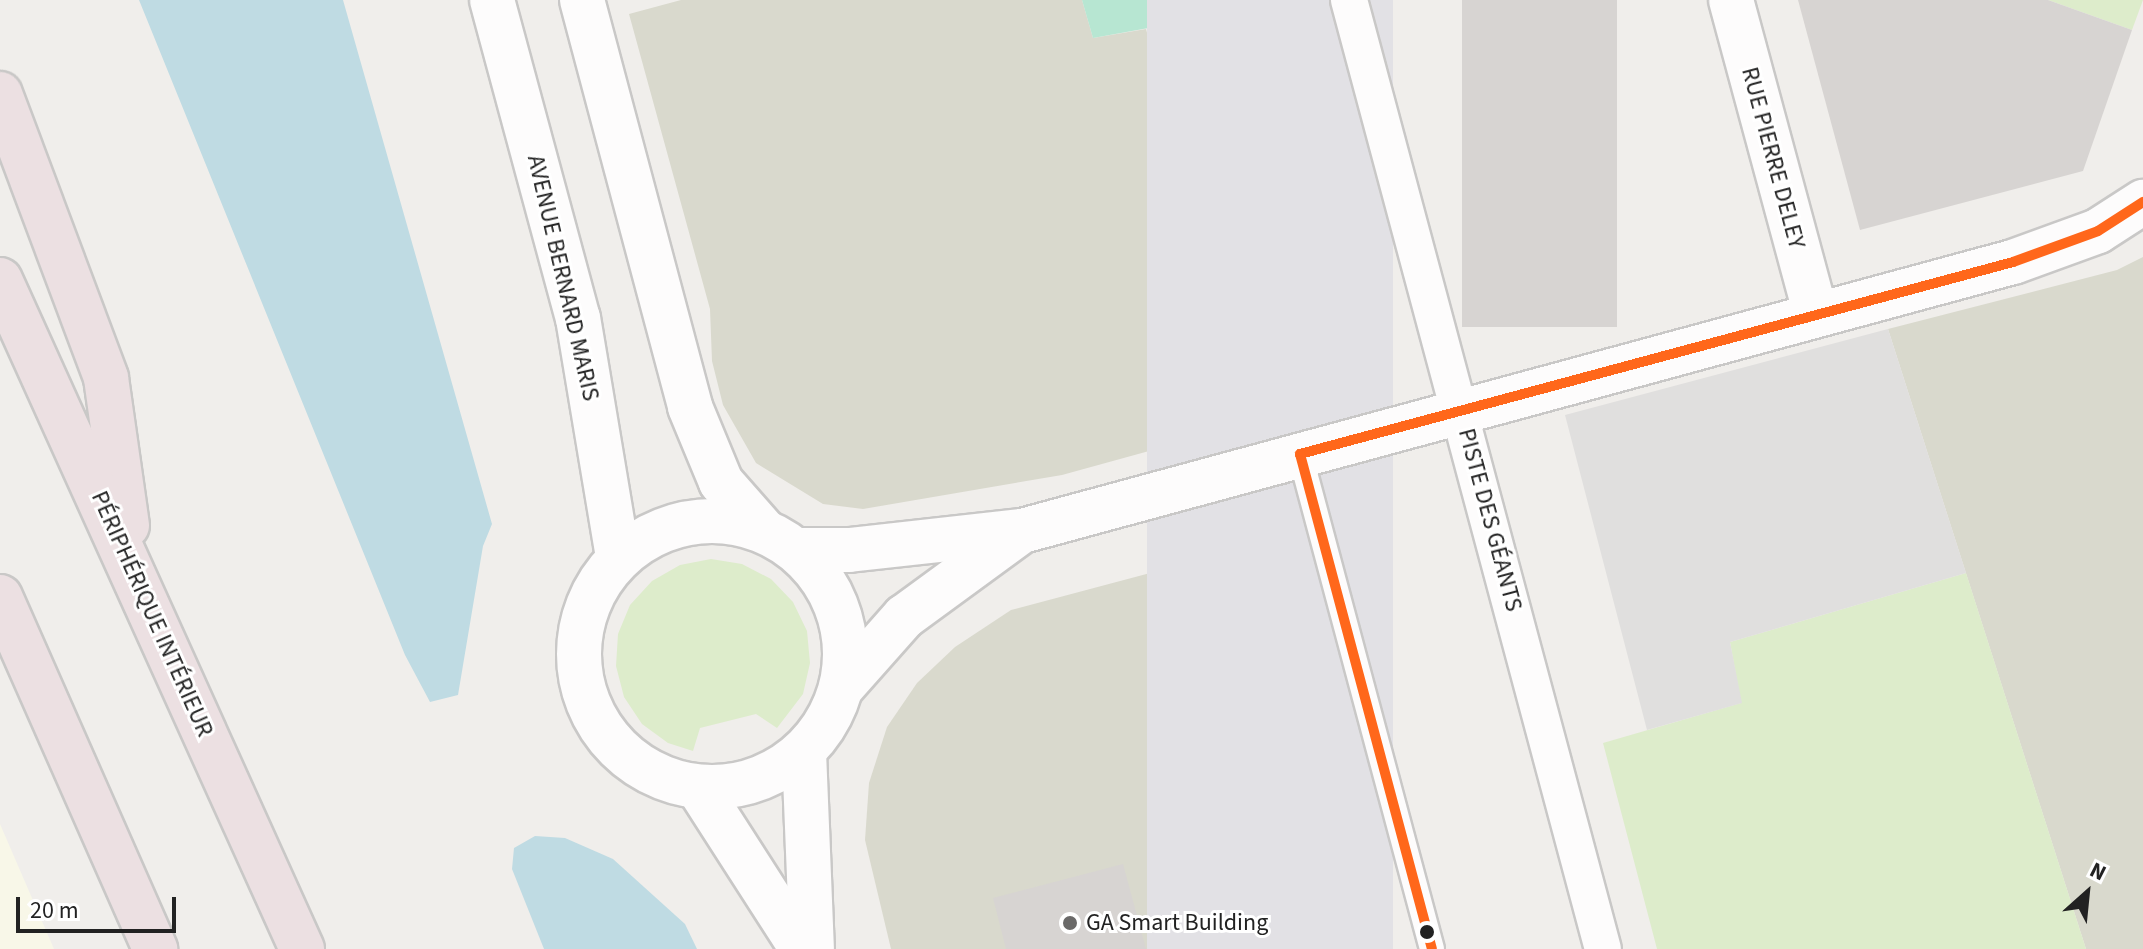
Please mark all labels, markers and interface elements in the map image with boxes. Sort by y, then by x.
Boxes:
street label: RUE PIERRE DELEY [1735,64,1811,252]
street label: AVENUE BERNARD MARIS [521,152,605,404]
street label: PISTE DES GÉANTS [1452,425,1528,615]
street label: PÉRIPHÉRIQUE INTÉRIEUR [85,487,219,741]
north arrow [2047,853,2127,933]
text: N [2084,854,2112,889]
scale bar [20,881,180,931]
text: 20 m [30,893,79,928]
place label: GA Smart Building [1086,909,1268,937]
marker: GA Smart Building [1061,914,1079,932]
unlabelled marker [1419,924,1435,940]

